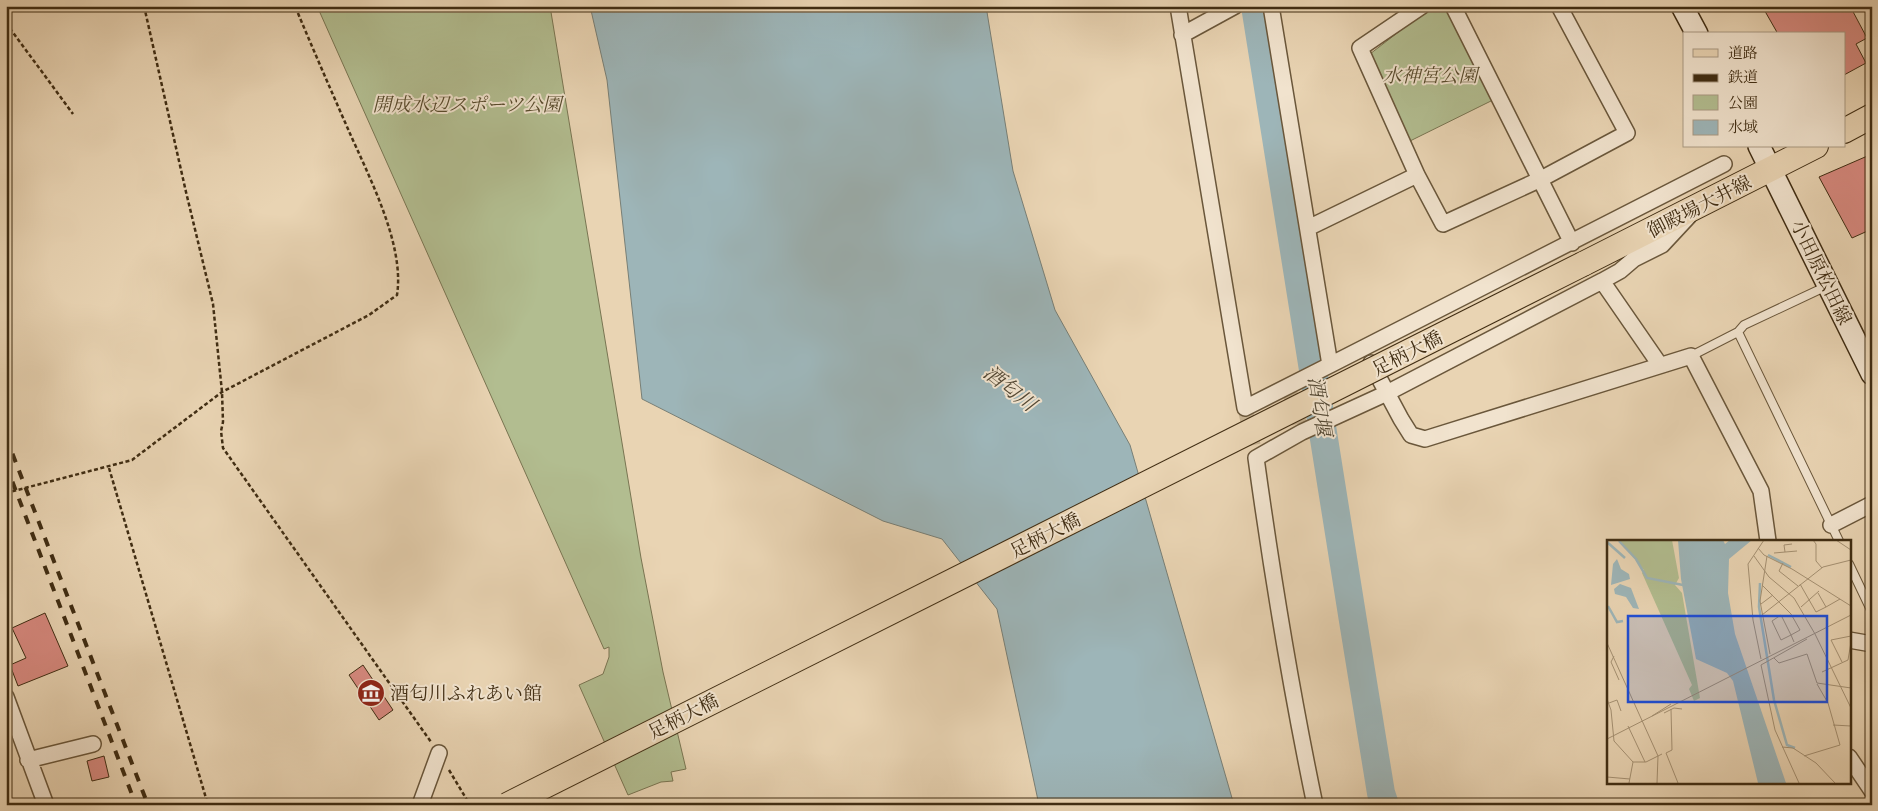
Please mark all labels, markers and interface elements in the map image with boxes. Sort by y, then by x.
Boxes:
legend [1683,32,1846,148]
text: 道路 [1728,44,1758,62]
park label: 水神宮公園 [1382,64,1480,87]
text: 鉄道 [1728,68,1758,86]
park label: 開成水辺スポーツ公園 [372,93,565,116]
text: 公園 [1728,94,1758,112]
text: 水域 [1728,118,1758,136]
street label: 御殿場大井線 [1643,170,1755,243]
street label: 小田原松田線 [1786,216,1857,328]
street label: 足柄大橋 [1368,326,1446,381]
water label: 酒匂川 [979,360,1043,417]
water label: 酒匂堰 [1303,374,1337,440]
street label: 足柄大橋 [1006,508,1084,563]
inset map [1607,540,1850,784]
museum icon: 酒匂川ふれあい館 [356,678,386,708]
place label: 酒匂川ふれあい館 [390,682,542,705]
street label: 足柄大橋 [644,689,722,744]

